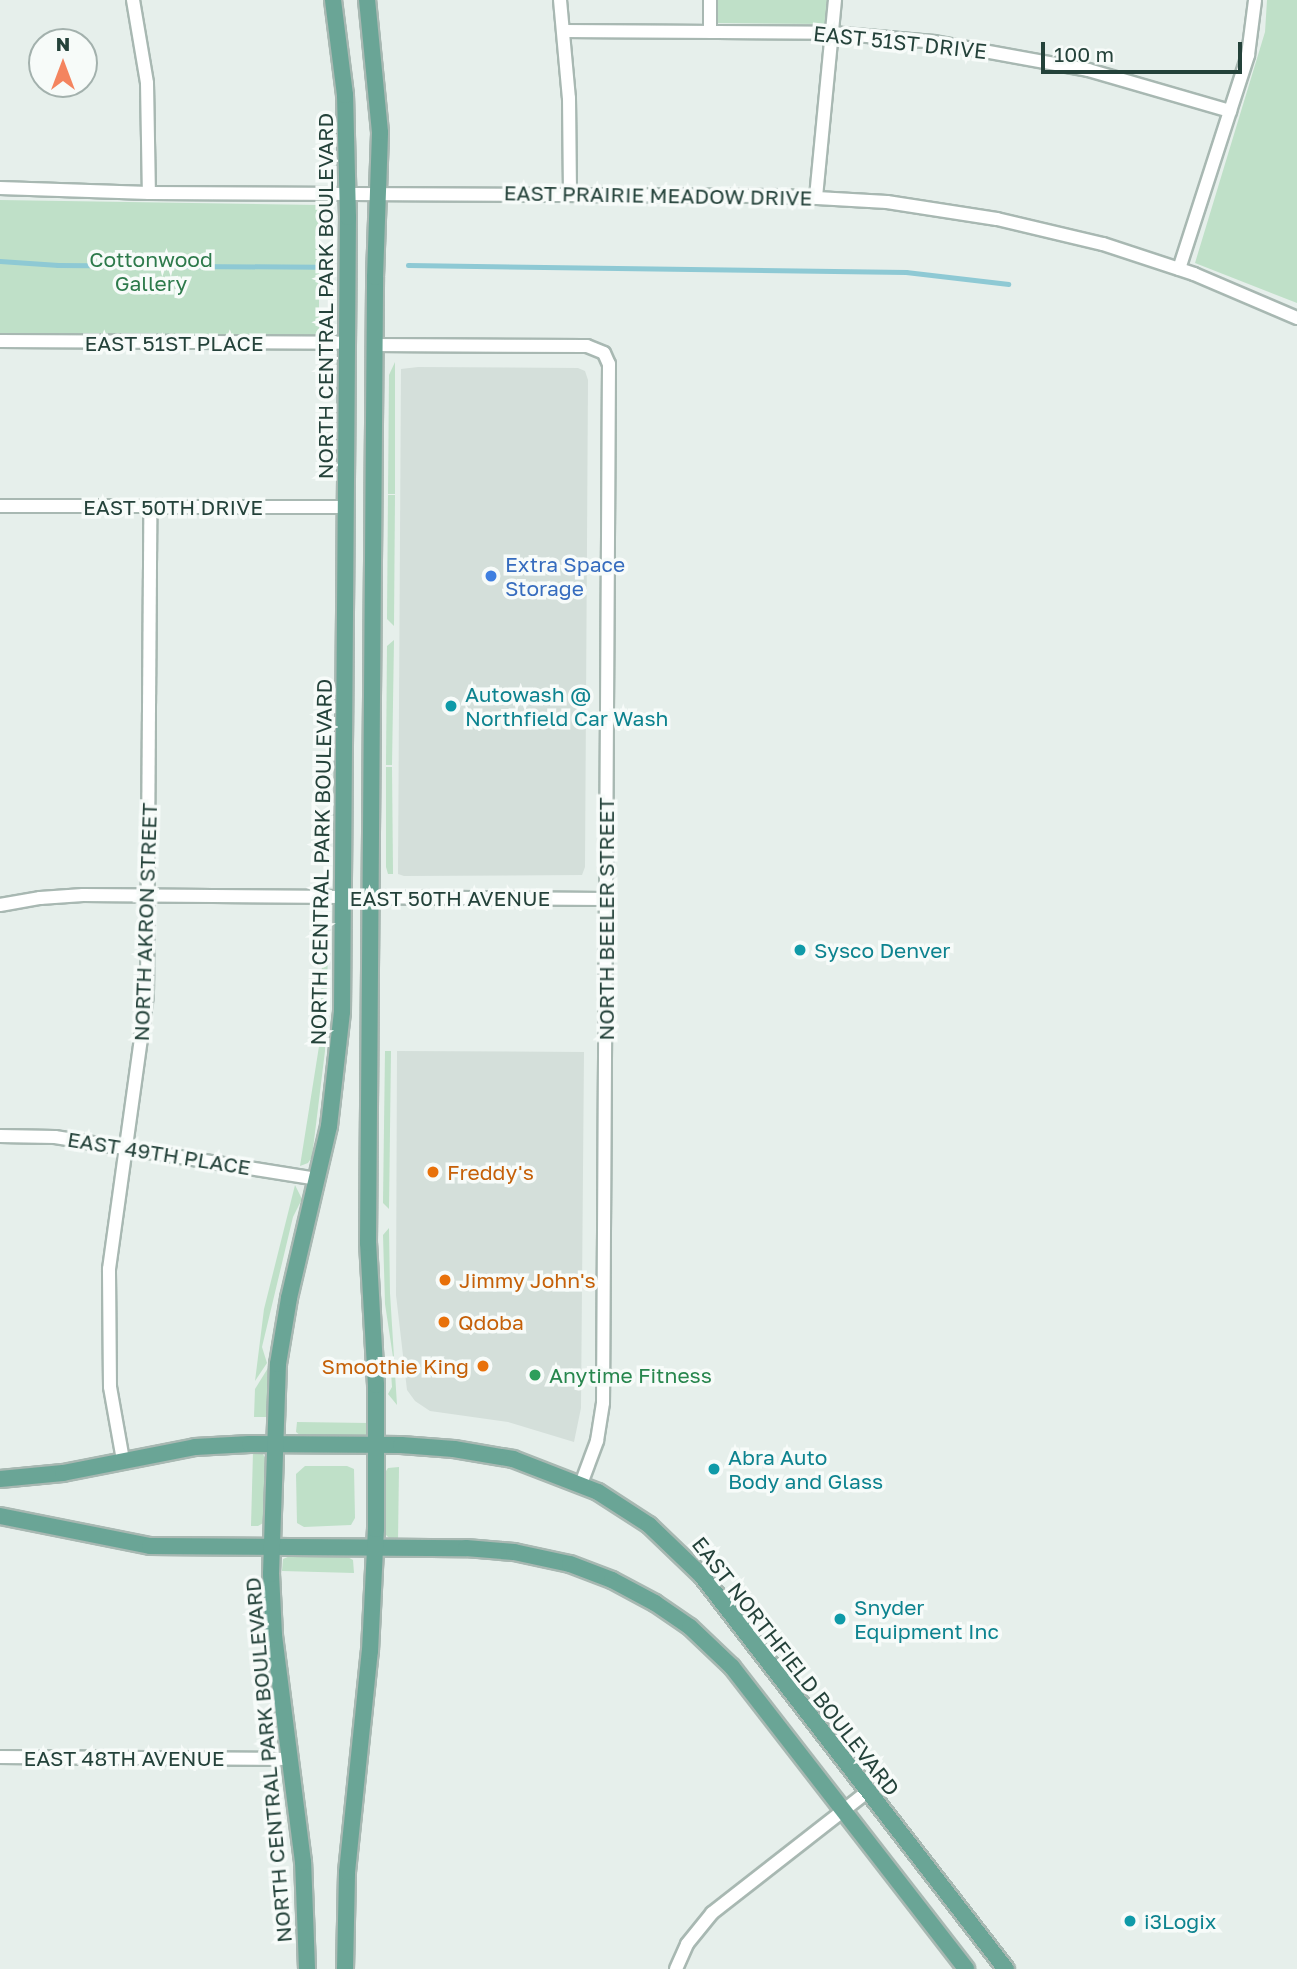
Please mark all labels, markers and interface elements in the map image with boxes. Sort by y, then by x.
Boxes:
street label: EAST 51ST DRIVE [812,20,988,64]
north arrow [28,28,98,98]
scale bar [1045,28,1246,72]
text: N [56,32,70,55]
text: 100 m [1054,41,1114,67]
street label: NORTH CENTRAL PARK BOULEVARD [312,113,338,479]
street label: EAST PRAIRIE MEADOW DRIVE [503,180,813,210]
park label: Cottonwood Gallery [89,246,213,296]
street label: EAST 51ST PLACE [84,330,264,356]
street label: EAST 50TH DRIVE [83,494,263,520]
place label: Extra Space Storage [505,551,625,601]
marker: Extra Space Storage [483,568,499,584]
street label: NORTH CENTRAL PARK BOULEVARD [305,678,337,1046]
place label: Autowash @ Northfield Car Wash [465,681,668,731]
marker: Autowash @ Northfield Car Wash [443,698,459,714]
street label: NORTH BEELER STREET [593,797,619,1041]
street label: NORTH AKRON STREET [128,802,162,1042]
street label: EAST 50TH AVENUE [350,885,550,911]
place label: Sysco Denver [814,937,950,963]
marker: Sysco Denver [792,942,808,958]
street label: EAST 49TH PLACE [66,1126,252,1180]
place label: Freddy's [447,1159,534,1185]
marker: Freddy's [425,1164,441,1180]
place label: Jimmy John's [459,1267,596,1293]
marker: Jimmy John's [437,1272,453,1288]
place label: Qdoba [458,1309,524,1335]
marker: Qdoba [436,1314,452,1330]
place label: Smoothie King [321,1353,469,1379]
marker: Smoothie King [475,1358,491,1374]
place label: Anytime Fitness [549,1362,712,1388]
marker: Anytime Fitness [527,1367,543,1383]
place label: Abra Auto Body and Glass [728,1444,883,1494]
marker: Abra Auto Body and Glass [706,1461,722,1477]
street label: EAST NORTHFIELD BOULEVARD [687,1532,905,1800]
street label: NORTH CENTRAL PARK BOULEVARD [239,1576,297,1944]
place label: Snyder Equipment Inc [854,1594,999,1644]
marker: Snyder Equipment Inc [832,1611,848,1627]
street label: EAST 48TH AVENUE [23,1745,225,1771]
place label: i3Logix [1144,1908,1216,1934]
marker: i3Logix [1122,1913,1138,1929]

